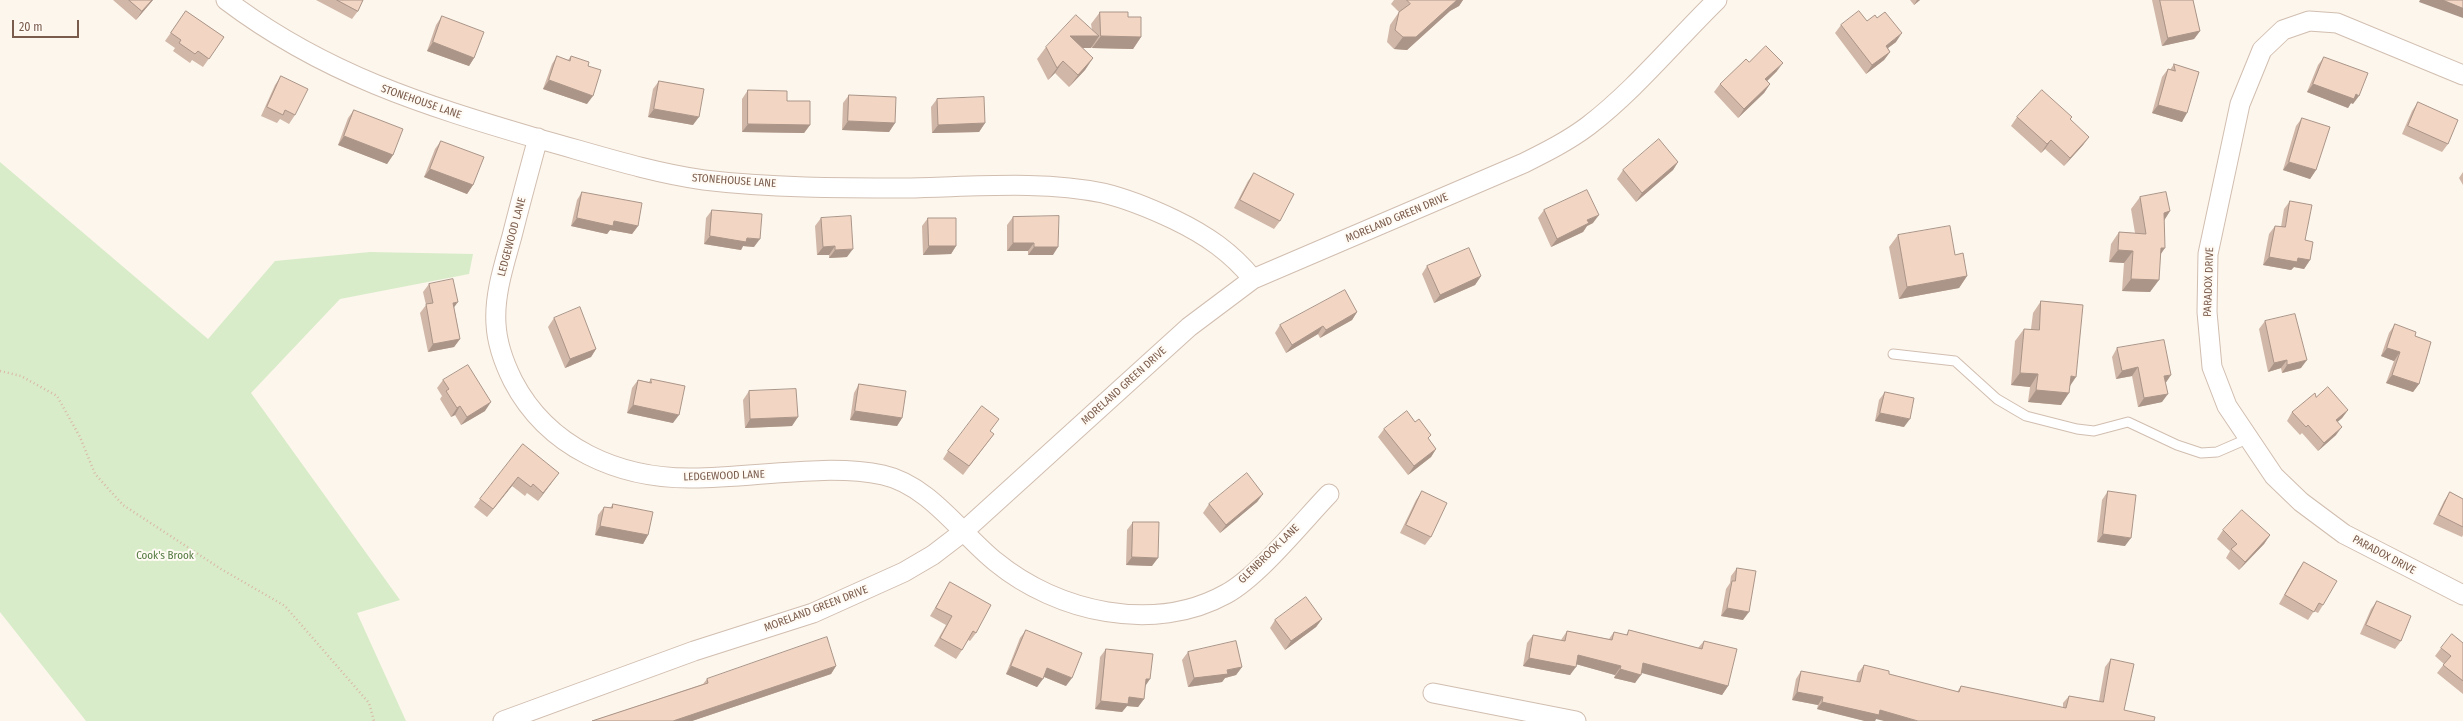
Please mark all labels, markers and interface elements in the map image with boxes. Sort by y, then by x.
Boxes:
scale bar [14,12,81,38]
text: 20 m [19,20,43,34]
street label: STONEHOUSE LANE [379,82,463,122]
street label: STONEHOUSE LANE [691,171,777,191]
street label: MORELAND GREEN DRIVE [1344,190,1450,246]
street label: LEDGEWOOD LANE [495,196,529,278]
street label: PARADOX DRIVE [2201,247,2217,317]
street label: MORELAND GREEN DRIVE [1079,344,1169,428]
street label: LEDGEWOOD LANE [683,468,765,484]
street label: GLENBROOK LANE [1236,522,1302,586]
street label: PARADOX DRIVE [2350,533,2418,577]
park label: Cook's Brook [136,549,194,563]
street label: MORELAND GREEN DRIVE [762,583,870,635]

